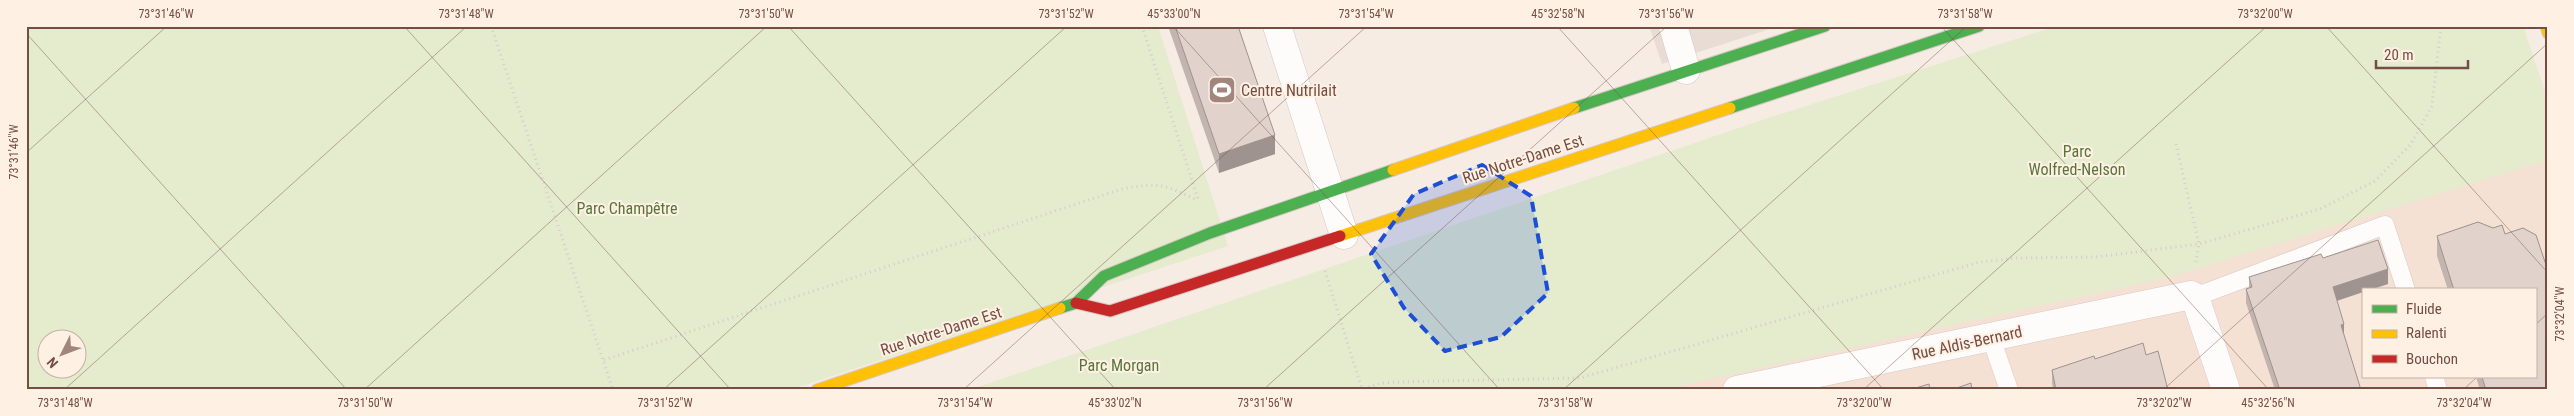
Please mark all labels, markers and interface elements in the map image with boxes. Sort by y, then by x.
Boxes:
text: 73°31'46"W [138,7,194,21]
text: 73°31'48"W [438,7,494,21]
text: 73°31'50"W [738,7,794,21]
text: 73°31'52"W [1038,7,1094,21]
text: 45°33'00"N [1147,7,1201,21]
text: 73°31'54"W [1338,7,1394,21]
text: 45°32'58"N [1531,7,1585,21]
text: 73°31'56"W [1638,7,1694,21]
text: 73°31'58"W [1937,7,1993,21]
text: 73°32'00"W [2237,7,2293,21]
scale bar [2376,38,2469,70]
text: 20 m [2384,46,2414,64]
sports icon: Centre Nutrilait [1207,75,1237,105]
place label: Centre Nutrilait [1241,81,1337,100]
text: 73°31'46"W [7,124,21,180]
street label: Rue Notre-Dame Est [1460,130,1586,188]
park label: Parc Wolfred-Nelson [2028,142,2126,179]
park label: Parc Champêtre [576,199,678,218]
text: 73°32'04"W [2553,286,2567,342]
legend [2362,288,2536,378]
text: Fluide [2406,300,2442,318]
street label: Rue Notre-Dame Est [878,302,1004,360]
street label: Rue Aldis-Bernard [1910,322,2024,364]
text: Ralenti [2406,324,2447,342]
north arrow [38,328,88,378]
text: Bouchon [2406,350,2458,368]
text: N [44,354,61,371]
park label: Parc Morgan [1079,356,1159,375]
text: 73°31'48"W [37,396,93,410]
text: 73°31'50"W [337,396,393,410]
text: 73°31'52"W [637,396,693,410]
text: 73°31'54"W [937,396,993,410]
text: 45°33'02"N [1088,396,1142,410]
text: 73°31'56"W [1237,396,1293,410]
text: 73°31'58"W [1537,396,1593,410]
text: 73°32'00"W [1836,396,1892,410]
text: 73°32'02"W [2136,396,2192,410]
text: 45°32'56"N [2241,396,2295,410]
text: 73°32'04"W [2436,396,2492,410]

